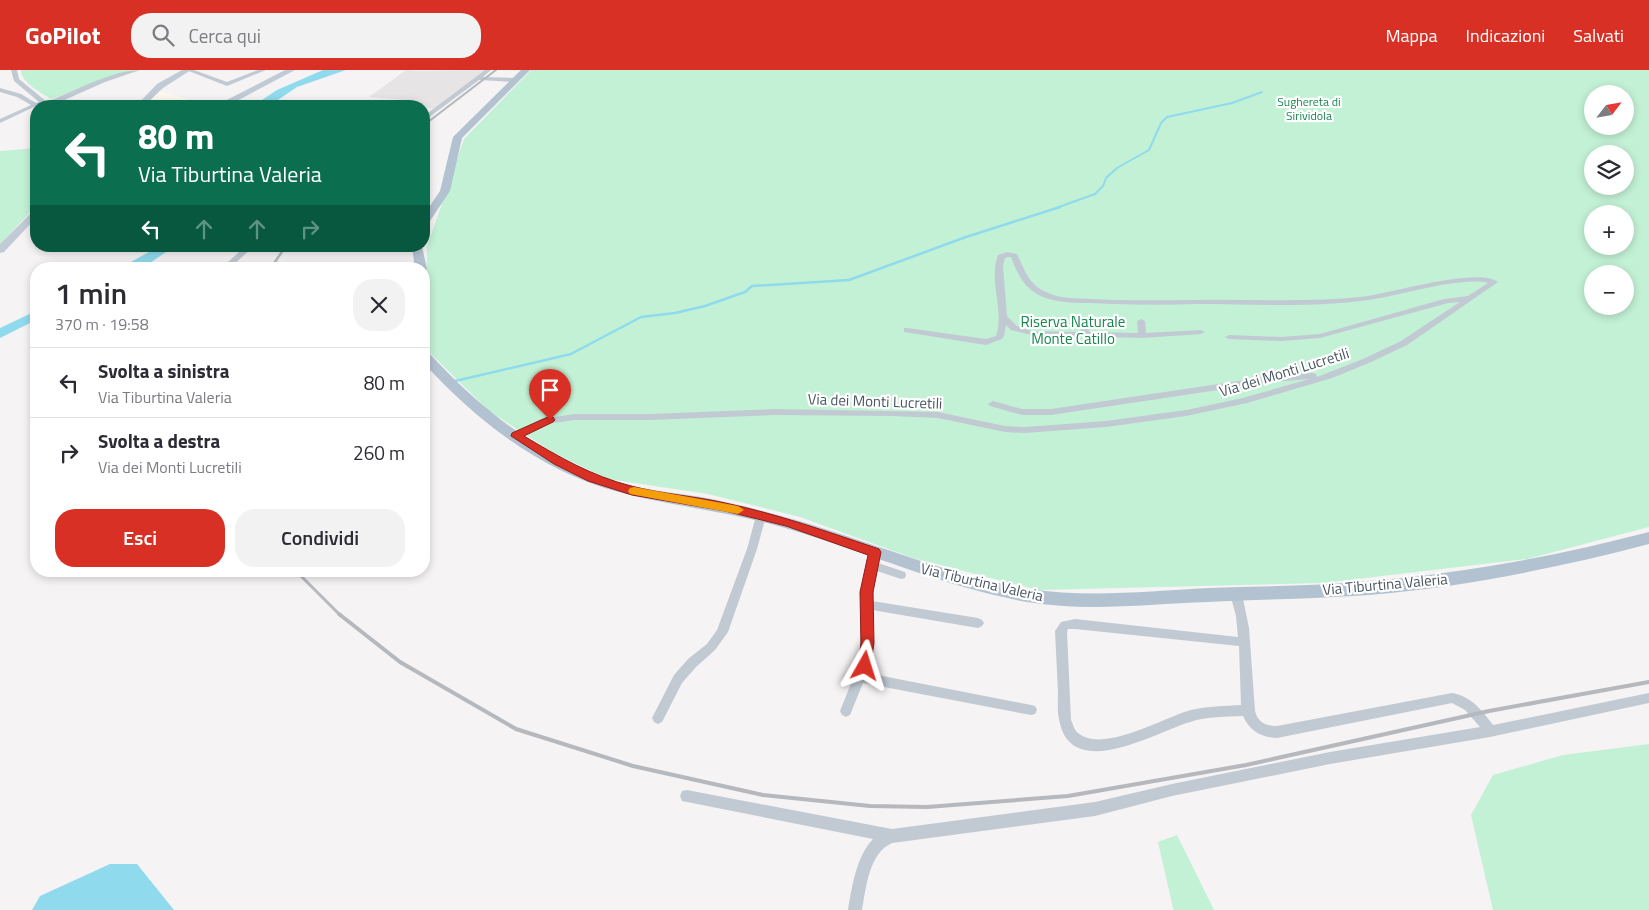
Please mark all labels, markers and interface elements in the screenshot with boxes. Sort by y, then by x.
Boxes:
search box [131,13,481,58]
text: GoPilot [25,17,101,53]
icon: search [149,21,177,49]
text: Cerca qui [189,21,261,50]
text: Mappa [1385,22,1438,49]
text: Indicazioni [1466,22,1545,49]
text: Salvati [1573,22,1624,49]
north arrow [1584,85,1634,135]
map controls [1584,85,1634,315]
park label: Sughereta di Sirividola [1277,92,1341,125]
text: 80 m [138,109,214,163]
icon: left [55,120,120,185]
button: layers [1584,145,1634,195]
text: Via Tiburtina Valeria [138,157,322,191]
button: + [1584,205,1634,255]
icon: left [137,215,165,243]
icon: ahead [190,215,218,243]
icon: ahead [243,215,271,243]
icon: right [296,215,324,243]
button: − [1584,265,1634,315]
text: 1 min [55,270,127,316]
button: close [353,279,405,331]
park label: Riserva Naturale Monte Catillo [1021,310,1125,350]
text: 370 m · 19:58 [55,312,149,336]
street label: Via dei Monti Lucretili [1216,341,1352,403]
text: Svolta a sinistra [98,356,229,385]
text: 80 m [364,368,405,397]
icon: left [55,369,83,397]
pin [529,369,571,420]
icon: arrive [536,376,564,404]
text: Via Tiburtina Valeria [98,385,232,409]
street label: Via dei Monti Lucretili [807,387,943,415]
text: Svolta a destra [98,426,220,455]
text: 260 m [353,438,405,467]
icon: right [55,439,83,467]
text: Via dei Monti Lucretili [98,455,242,479]
button: Esci [55,509,225,567]
button: Condividi [235,509,405,567]
street label: Via Tiburtina Valeria [918,557,1046,607]
street label: Via Tiburtina Valeria [1322,567,1449,601]
position arrow [838,639,890,691]

